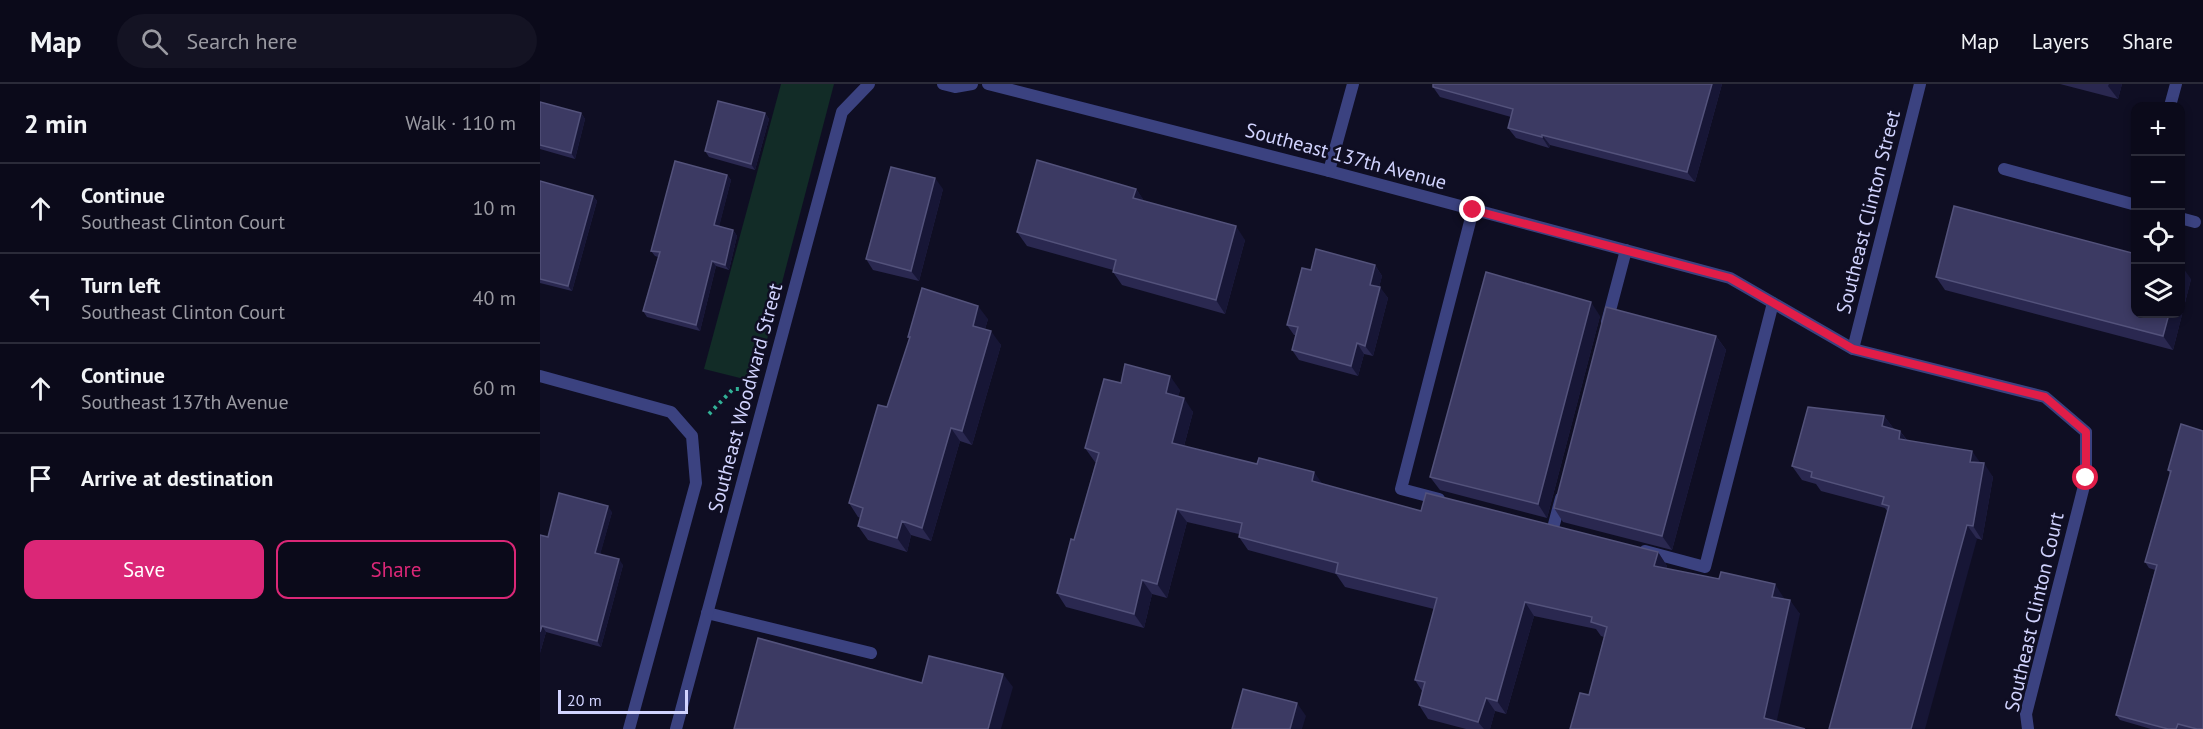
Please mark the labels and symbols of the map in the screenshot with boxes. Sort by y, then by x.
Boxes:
street label: Southeast Clinton Street [1830,107,1906,316]
street label: Southeast 137th Avenue [1242,117,1450,195]
route end [1459,196,1485,222]
street label: Southeast Woodward Street [702,280,788,516]
route start [2072,464,2098,490]
street label: Southeast Clinton Court [1998,509,2070,714]
scale bar [558,687,688,714]

